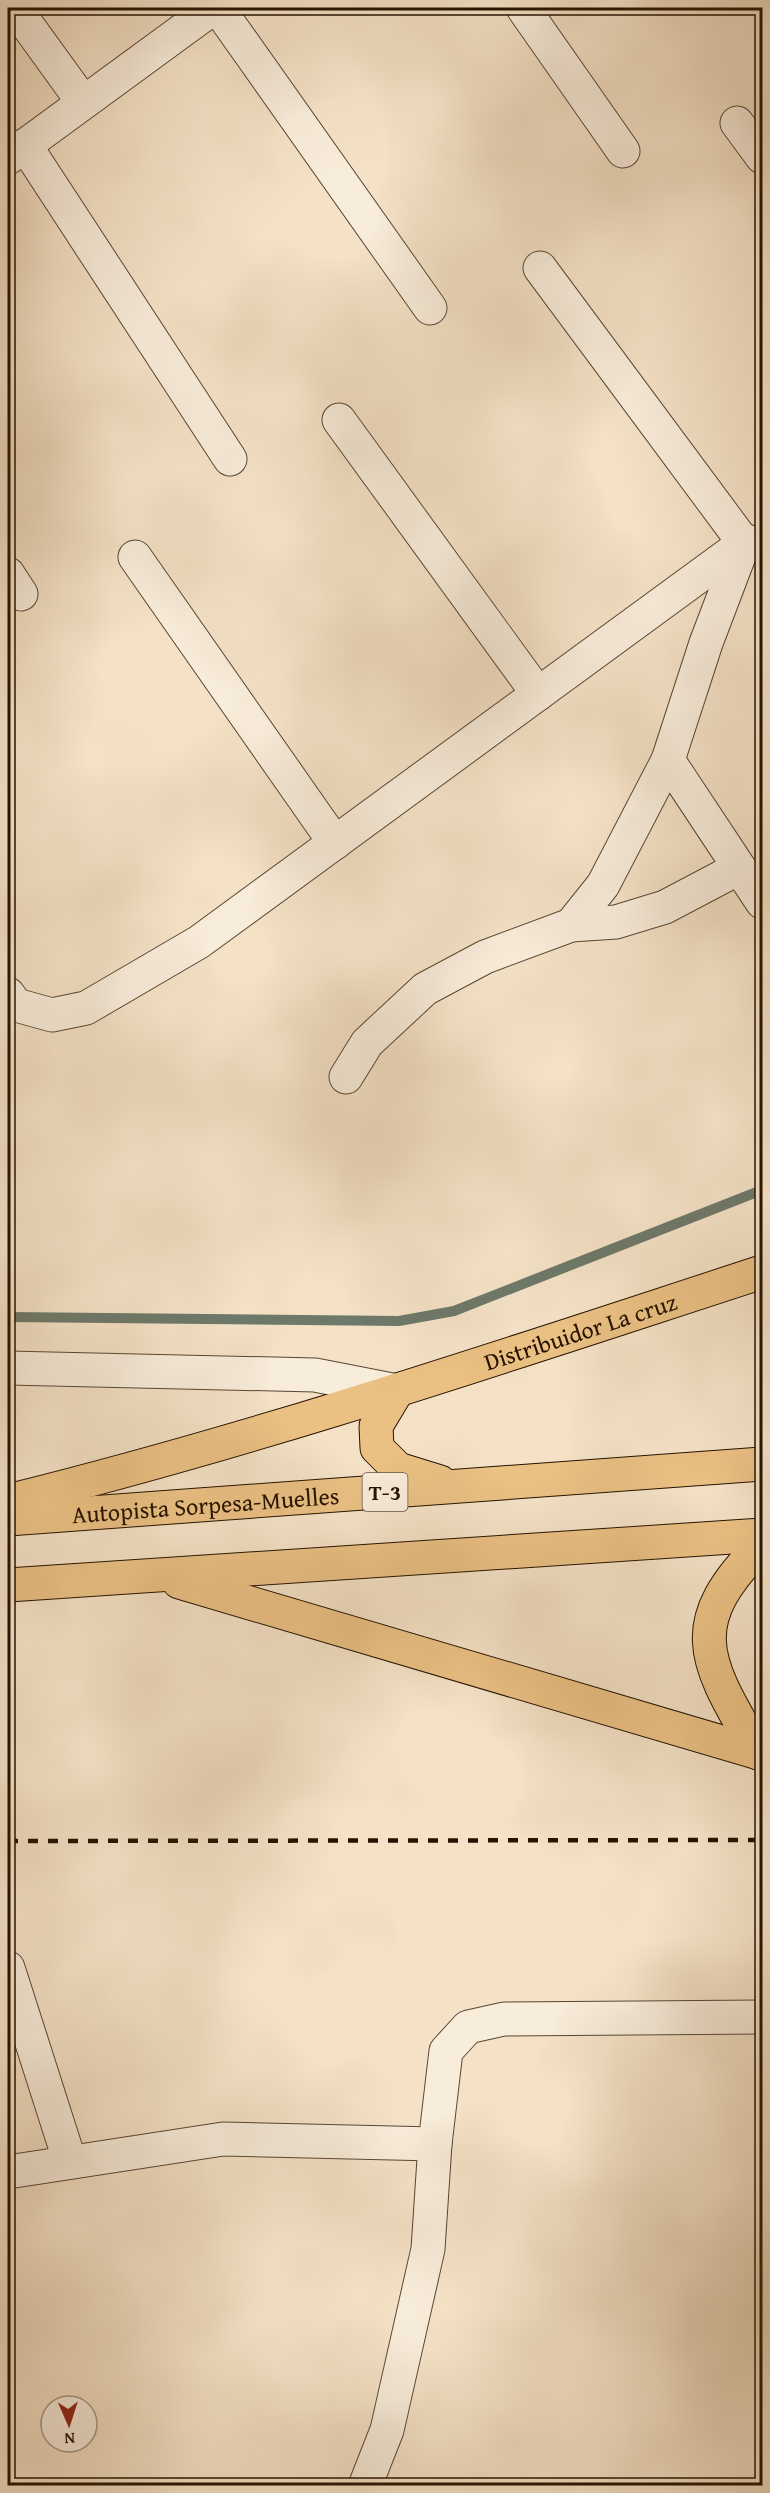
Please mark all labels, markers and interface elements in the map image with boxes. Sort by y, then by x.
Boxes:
street label: Distribuidor La cruz [479,1284,681,1379]
road number: T-3 [362,1473,408,1511]
street label: Autopista Sorpesa-Muelles [71,1477,340,1532]
north arrow [39,2394,99,2454]
text: N [64,2427,76,2451]

